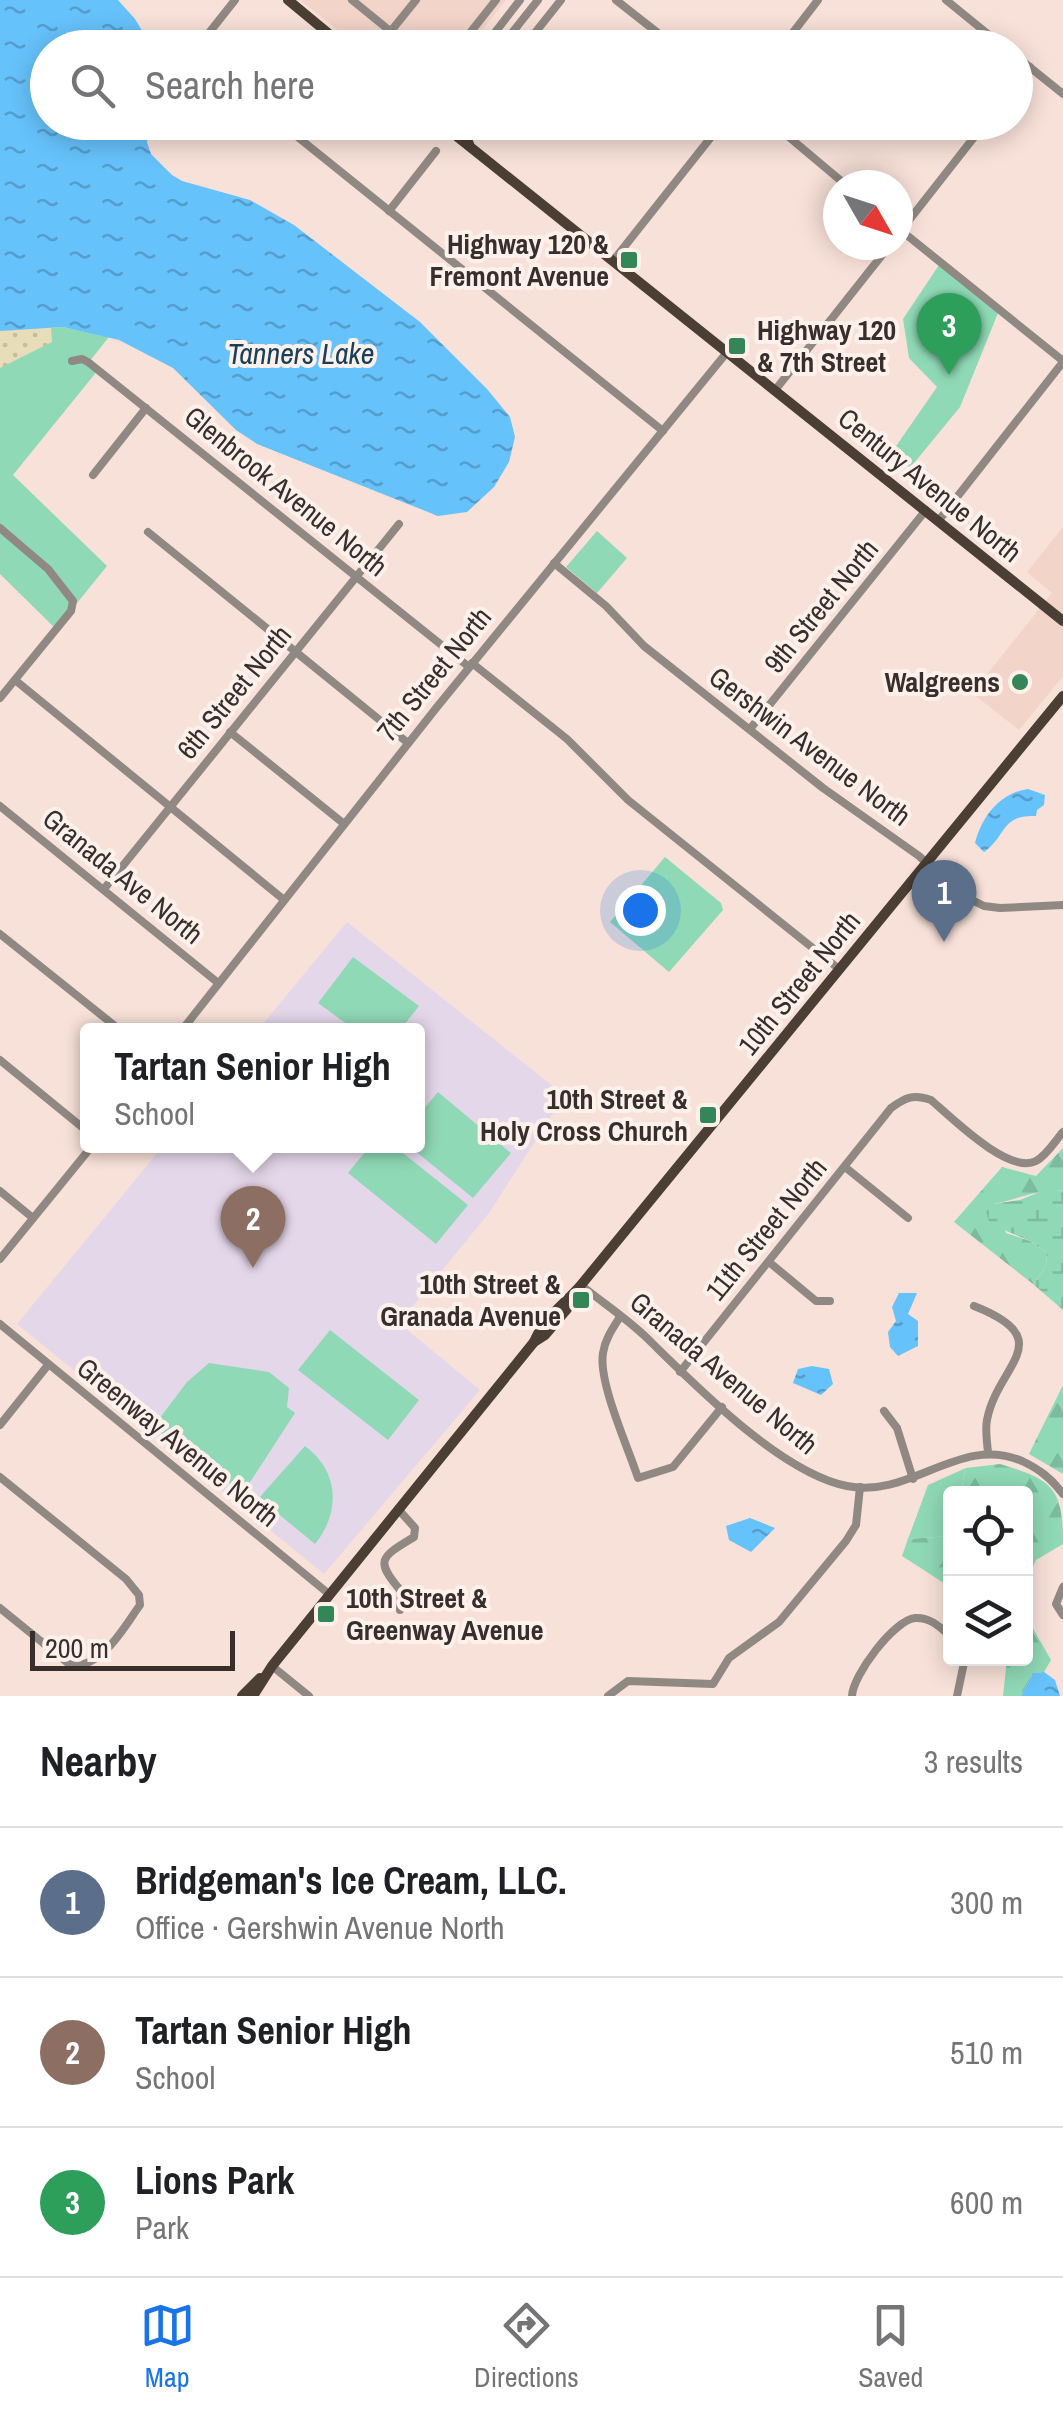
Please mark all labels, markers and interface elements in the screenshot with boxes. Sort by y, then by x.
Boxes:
search box [30,30,1033,140]
icon: search [65,58,120,113]
text: Search here [145,60,315,111]
north arrow [823,170,913,260]
place label: Highway 120 & Fremont Avenue [430,225,609,295]
marker: Highway 120 & Fremont Avenue [618,249,640,271]
pin: 3 [916,292,982,375]
place label: Highway 120 & 7th Street [757,311,896,381]
water label: Tanners Lake [227,333,375,373]
marker: Highway 120 & 7th Street [726,335,748,357]
street label: Glenbrook Avenue North [176,397,396,585]
street label: Century Avenue North [830,399,1030,571]
street label: 9th Street North [755,531,887,681]
street label: 7th Street North [368,599,500,749]
street label: 6th Street North [168,617,300,767]
street label: Gershwin Avenue North [701,658,919,834]
place label: Walgreens [885,663,1000,701]
marker: Walgreens [1009,671,1031,693]
street label: Granada Ave North [35,800,211,952]
pin: 1 [912,860,976,942]
your location [615,885,666,936]
street label: 10th Street North [729,903,869,1063]
popup [80,1023,425,1153]
text: Tartan Senior High [114,1041,391,1092]
place label: 10th Street & Holy Cross Church [480,1080,688,1150]
text: School [114,1092,194,1135]
marker: 10th Street & Holy Cross Church [697,1104,719,1126]
street label: 11th Street North [697,1150,835,1308]
pin: 2 [220,1186,286,1268]
place label: 10th Street & Granada Avenue [380,1265,561,1335]
street label: Granada Avenue North [622,1283,826,1463]
marker: 10th Street & Granada Avenue [570,1289,592,1311]
street label: Greenway Avenue North [69,1349,287,1535]
map controls [943,1486,1033,1666]
button: locate [943,1486,1033,1576]
button: layers [943,1576,1033,1666]
place label: 10th Street & Greenway Avenue [346,1579,543,1649]
marker: 10th Street & Greenway Avenue [315,1603,337,1625]
scale bar [30,1626,235,1670]
text: 200 m [45,1629,109,1667]
text: Nearby [40,1733,157,1789]
text: 3 results [924,1740,1023,1783]
text: Bridgeman's Ice Cream, LLC. [135,1855,567,1906]
text: 1 [65,1881,80,1924]
text: 300 m [950,1881,1023,1924]
text: Office · Gershwin Avenue North [135,1906,505,1949]
text: Tartan Senior High [135,2005,412,2056]
text: 2 [65,2031,80,2074]
text: 510 m [950,2031,1023,2074]
text: School [135,2056,215,2099]
text: Lions Park [135,2155,294,2206]
text: 3 [65,2181,80,2224]
text: 600 m [950,2181,1023,2224]
text: Park [135,2206,189,2249]
tab: Map [140,2298,195,2396]
tab: Directions [474,2298,579,2396]
tab: Saved [858,2298,923,2396]

